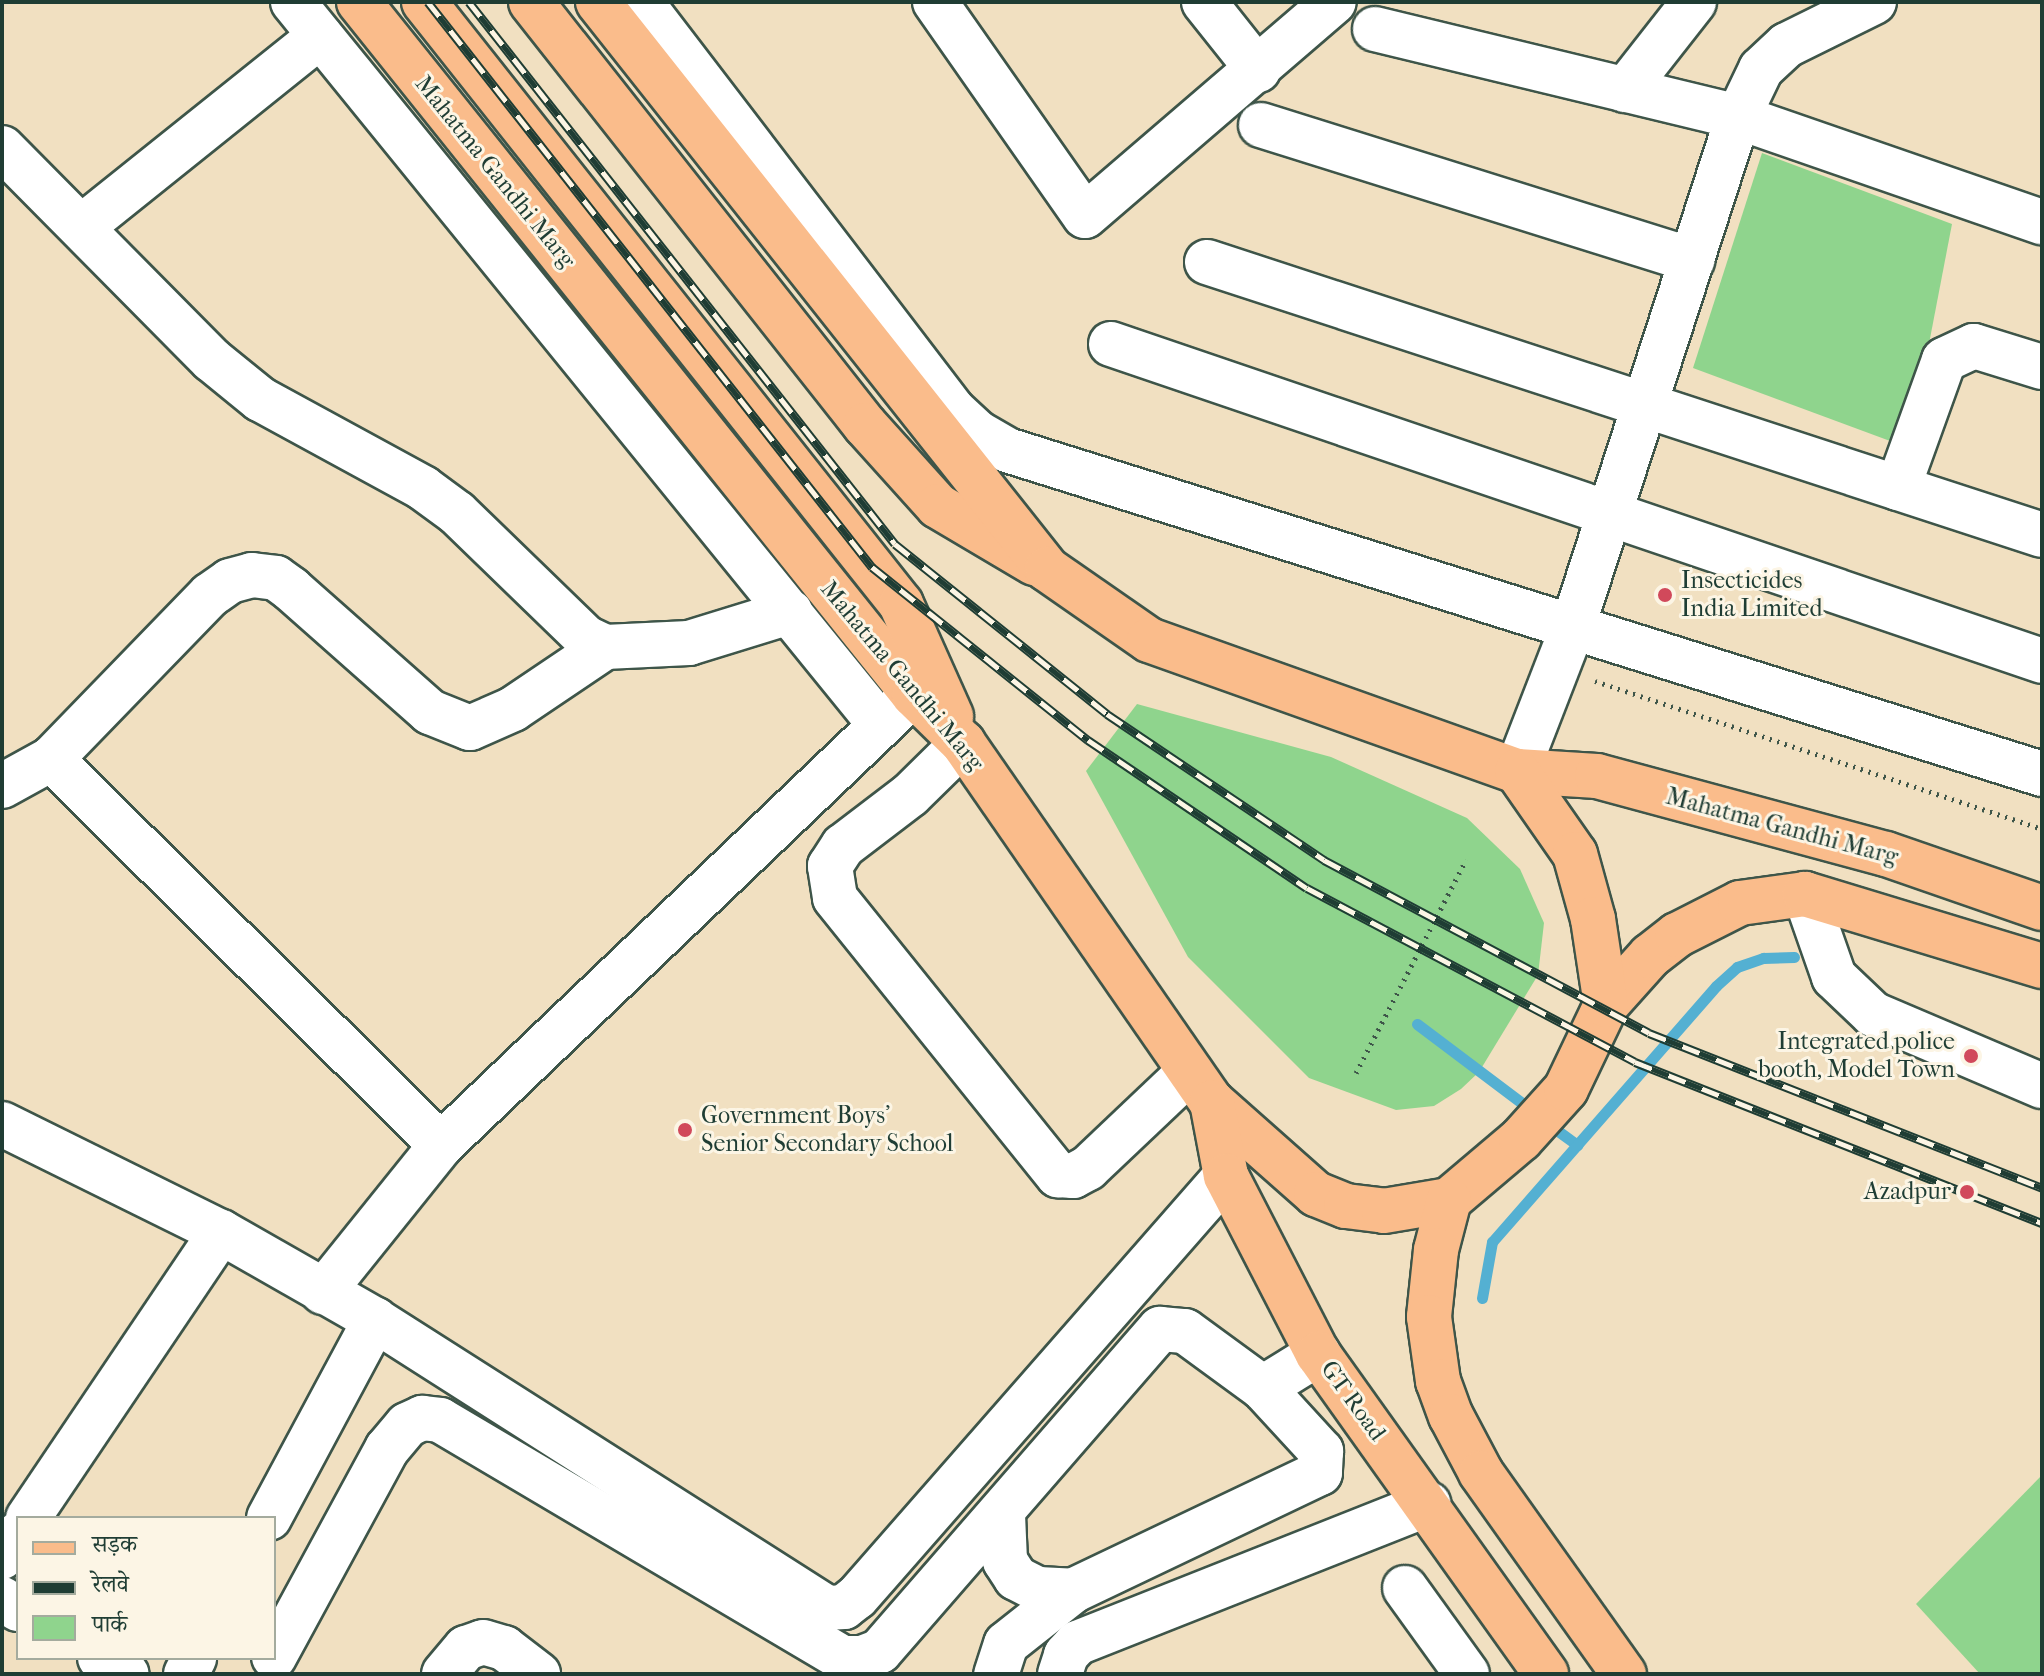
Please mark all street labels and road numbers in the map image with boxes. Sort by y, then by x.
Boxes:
street label: Mahatma Gandhi Marg [409,70,581,274]
street label: Mahatma Gandhi Marg [814,575,990,777]
street label: Mahatma Gandhi Marg [1663,782,1901,872]
street label: GT Road [1314,1355,1392,1447]

